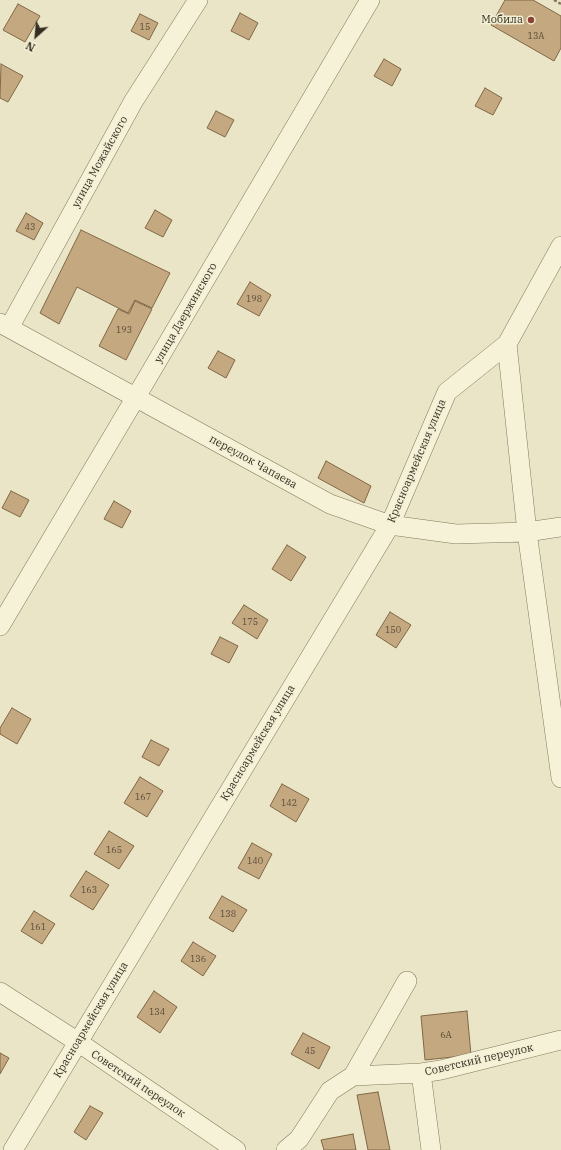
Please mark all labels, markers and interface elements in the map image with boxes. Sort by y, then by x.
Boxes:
place label: Мобила [481,13,523,27]
marker: Мобила [526,15,536,25]
north arrow [16,16,56,56]
house number: 15 [140,22,150,32]
house number: 13А [528,31,544,41]
text: N [24,38,38,55]
street label: улица Можайского [69,114,131,210]
house number: 43 [25,222,35,232]
street label: улица Дзержинского [152,260,220,366]
house number: 198 [246,294,262,304]
house number: 193 [116,325,132,335]
street label: Красноармейская улица [385,397,449,525]
street label: переулок Чапаева [207,432,299,492]
house number: 175 [242,617,258,627]
house number: 150 [385,625,401,635]
street label: Красноармейская улица [218,683,298,803]
house number: 167 [135,792,151,802]
house number: 142 [281,798,297,808]
house number: 165 [106,845,122,855]
house number: 140 [247,856,263,866]
house number: 163 [81,885,97,895]
house number: 138 [220,909,236,919]
house number: 161 [30,922,46,932]
house number: 136 [190,954,206,964]
street label: Красноармейская улица [51,960,131,1080]
house number: 134 [149,1007,165,1017]
house number: 6А [440,1030,452,1040]
street label: Советский переулок [424,1041,534,1079]
house number: 45 [305,1046,315,1056]
street label: Советский переулок [88,1048,188,1120]

